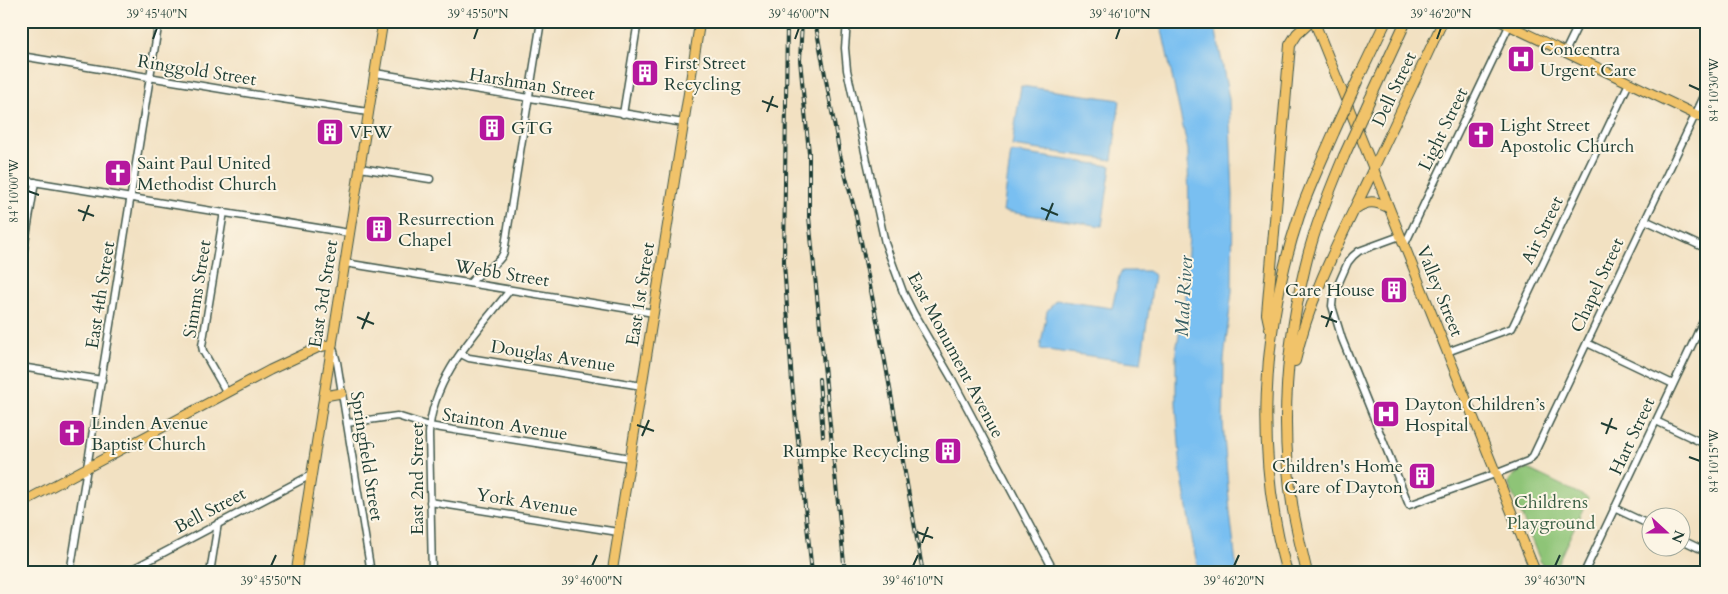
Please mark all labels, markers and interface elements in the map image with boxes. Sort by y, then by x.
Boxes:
text: 39°45'40"N [127,6,188,22]
text: 39°45'50"N [448,6,509,22]
text: 39°46'00"N [769,6,830,22]
text: 39°46'10"N [1090,6,1151,22]
text: 39°46'20"N [1411,6,1472,22]
place label: Concentra Urgent Care [1540,37,1637,83]
hospital icon: Concentra Urgent Care [1506,44,1536,74]
street label: Dell Street [1366,47,1423,131]
street label: Ringgold Street [136,49,258,92]
place label: First Street Recycling [664,51,746,97]
text: 84°10'30"W [1706,57,1722,122]
building icon: First Street Recycling [630,58,660,88]
street label: Harshman Street [467,62,597,107]
street label: Light Street [1413,83,1474,175]
building icon: GTG [477,113,507,143]
place label: Light Street Apostolic Church [1500,113,1635,159]
place label: GTG [511,116,553,141]
building icon: VFW [315,117,345,147]
place label: VFW [349,120,392,145]
church icon: Light Street Apostolic Church [1466,120,1496,150]
place label: Saint Paul United Methodist Church [137,151,277,197]
text: 84°10'00"W [6,158,22,223]
church icon: Saint Paul United Methodist Church [103,158,133,188]
street label: Air Street [1515,192,1570,268]
place label: Resurrection Chapel [398,207,496,253]
building icon: Resurrection Chapel [364,214,394,244]
street label: Chapel Street [1565,233,1630,337]
street label: Simms Street [177,238,218,340]
street label: East 3rd Street [303,238,344,350]
street label: East 4th Street [80,239,121,351]
street label: East 1st Street [620,240,661,348]
street label: Valley Street [1410,242,1469,341]
street label: Webb Street [452,254,551,293]
water label: Mad River [1169,254,1199,337]
street label: East Monument Avenue [901,268,1010,443]
building icon: Care House [1379,275,1409,305]
place label: Care House [1285,278,1375,303]
street label: Douglas Avenue [489,334,617,379]
street label: Springfield Street [344,389,389,523]
place label: Dayton Children’s Hospital [1405,392,1545,438]
street label: Hart Street [1604,393,1661,479]
hospital icon: Dayton Children’s Hospital [1371,399,1401,429]
street label: Stainton Avenue [440,402,569,447]
place label: Linden Avenue Baptist Church [91,411,208,457]
church icon: Linden Avenue Baptist Church [57,418,87,448]
street label: East 2nd Street [405,422,430,535]
text: 84°10'15"W [1706,428,1722,493]
building icon: Rumpke Recycling [933,436,963,466]
place label: Rumpke Recycling [783,439,930,464]
place label: Children's Home Care of Dayton [1272,454,1404,500]
building icon: Children's Home Care of Dayton [1407,461,1437,491]
street label: Bell Street [170,481,251,540]
street label: York Avenue [474,482,580,523]
park label: Childrens Playground [1507,490,1596,536]
north arrow [1640,506,1690,556]
text: N [1667,527,1689,546]
text: 39°45'50"N [241,573,302,589]
text: 39°46'00"N [562,573,623,589]
text: 39°46'10"N [883,573,944,589]
text: 39°46'20"N [1204,573,1265,589]
text: 39°46'30"N [1525,573,1586,589]

